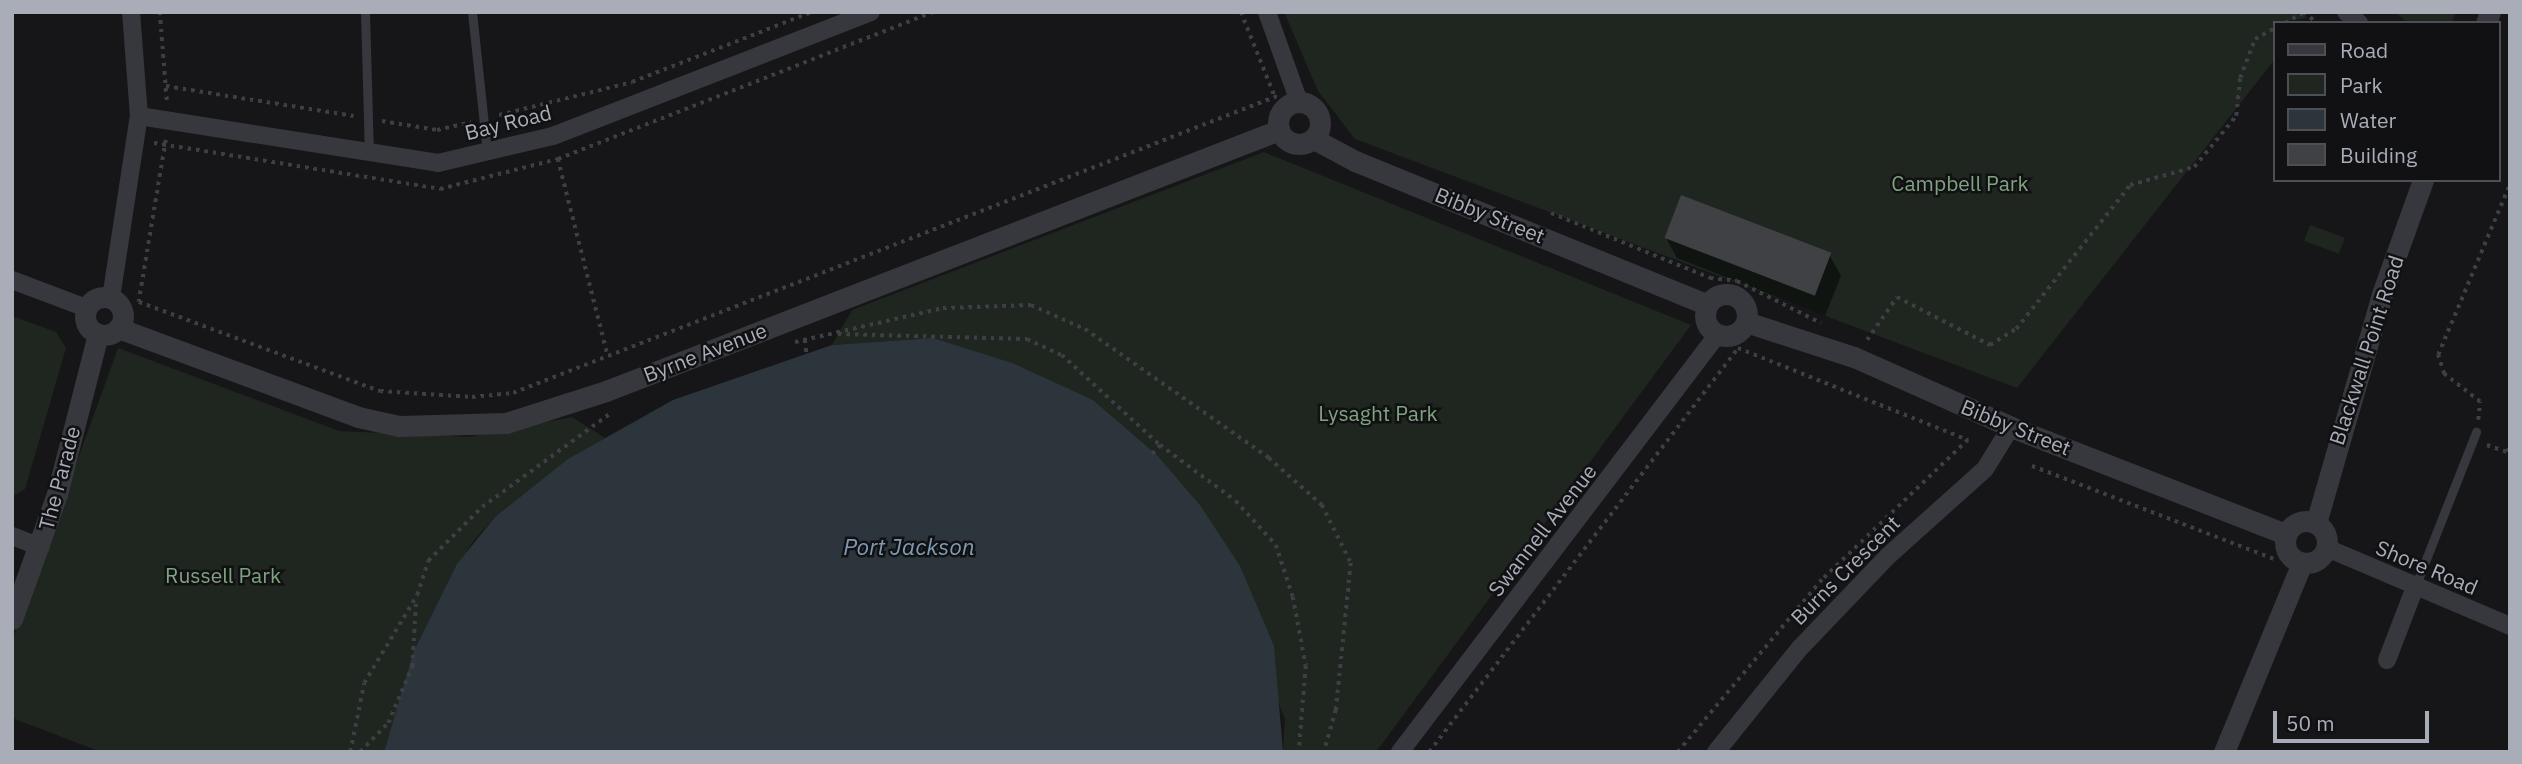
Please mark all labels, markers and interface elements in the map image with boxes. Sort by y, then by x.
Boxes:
legend [2274,21,2501,182]
text: Road [2340,36,2388,64]
text: Park [2340,71,2383,99]
street label: Bay Road [462,99,554,145]
text: Water [2340,106,2396,134]
text: Building [2340,141,2417,169]
park label: Campbell Park [1891,170,2029,196]
street label: Bibby Street [1431,182,1549,248]
street label: Blackwall Point Road [2323,252,2409,448]
street label: Byrne Avenue [640,317,770,387]
street label: Bibby Street [1957,394,2075,460]
park label: Lysaght Park [1318,400,1438,426]
street label: The Parade [33,423,85,533]
street label: Swannell Avenue [1482,459,1602,601]
street label: Burns Crescent [1785,510,1905,630]
water label: Port Jackson [843,532,975,560]
street label: Shore Road [2372,534,2482,600]
park label: Russell Park [165,562,281,588]
scale bar [2277,698,2433,742]
text: 50 m [2286,709,2335,737]

